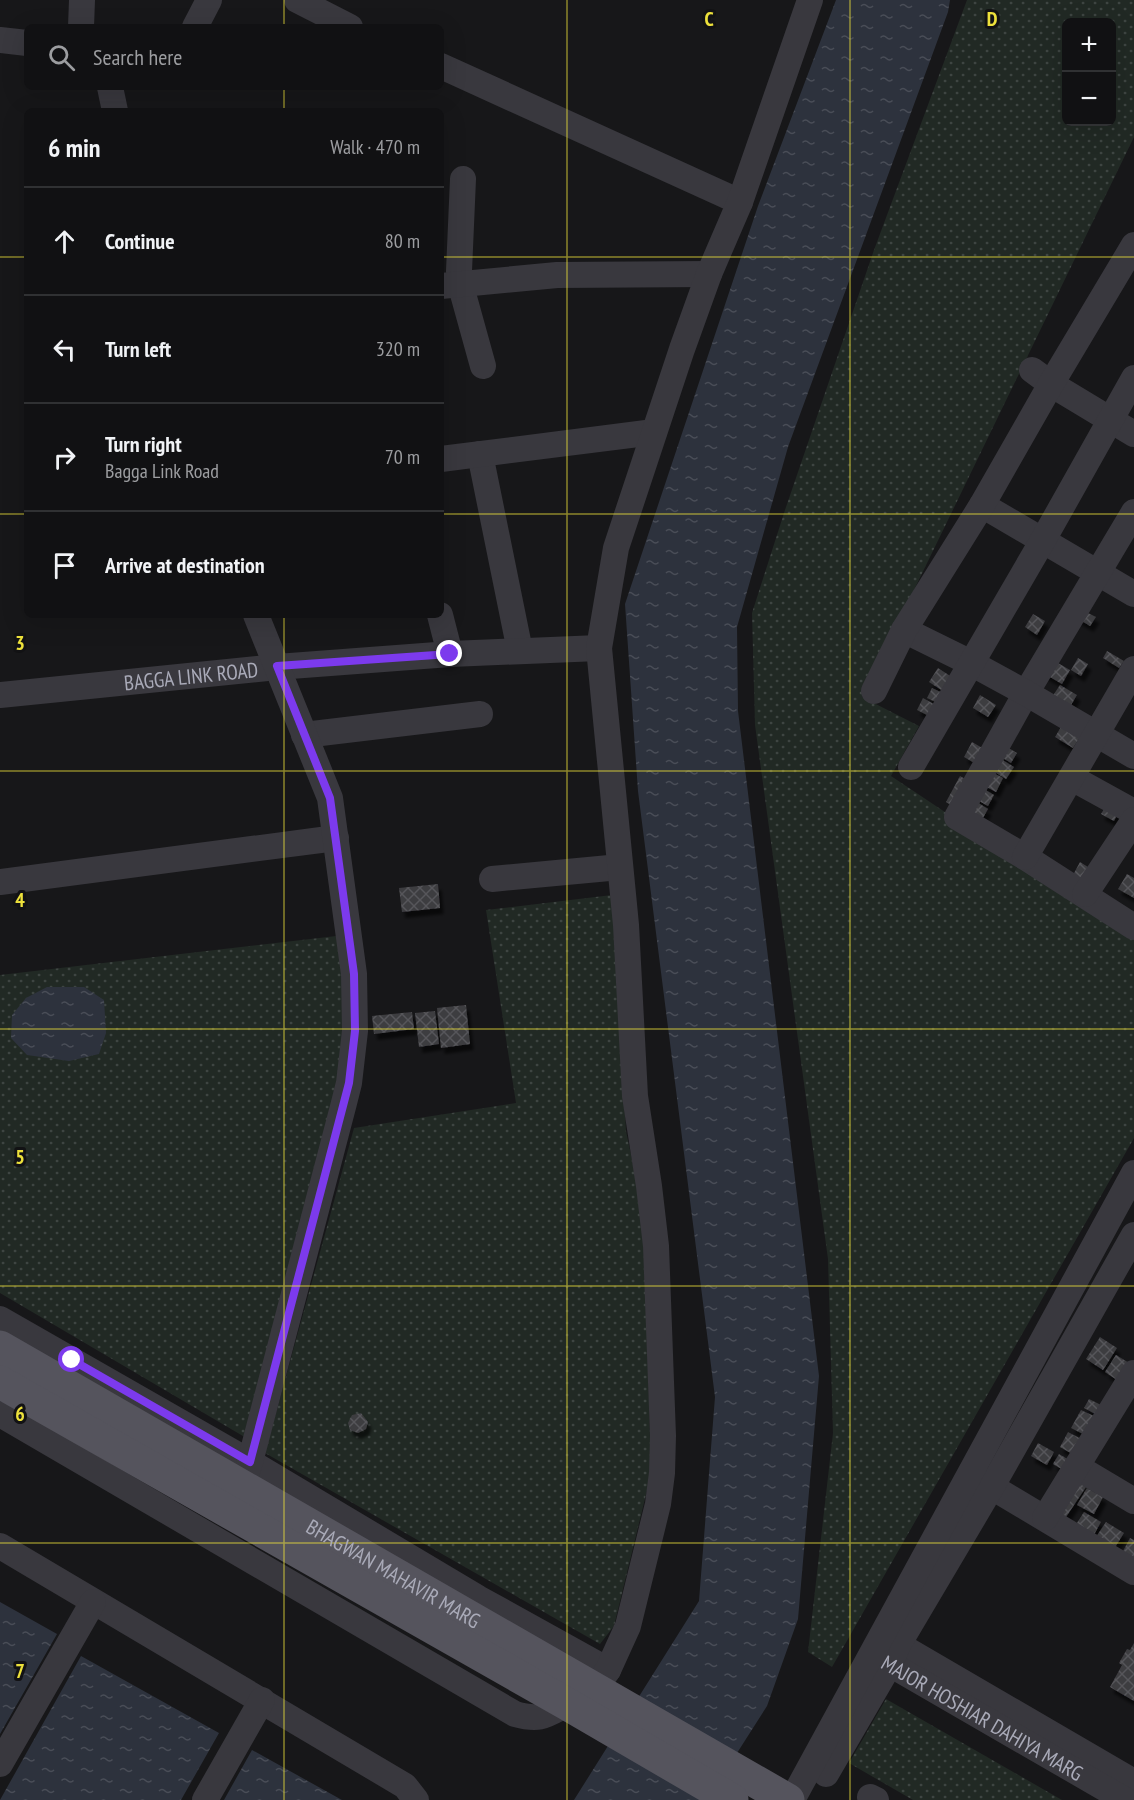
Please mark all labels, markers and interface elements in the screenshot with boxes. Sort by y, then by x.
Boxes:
text: C [704,6,714,32]
text: D [987,6,998,32]
map controls [1062,18,1116,126]
button: + [1062,18,1116,72]
search box [24,24,444,90]
icon: search [45,41,78,74]
text: Search here [93,43,182,71]
button: − [1062,72,1116,126]
text: 6 min [48,131,101,164]
text: Walk · 470 m [330,134,420,160]
icon: ahead [48,225,81,258]
text: Continue [105,227,175,255]
text: 80 m [385,228,420,254]
icon: left [48,333,81,366]
text: Turn left [105,335,171,363]
text: 320 m [376,336,420,362]
text: Turn right [105,430,182,458]
icon: right [48,441,81,474]
text: 70 m [385,444,420,470]
text: Bagga Link Road [105,458,219,484]
icon: arrive [48,549,81,582]
text: Arrive at destination [105,551,265,579]
text: 3 [15,630,25,656]
route end [436,640,462,666]
street label: BAGGA LINK ROAD [123,655,259,696]
text: 4 [15,887,25,913]
text: 5 [15,1144,25,1170]
route start [58,1346,84,1372]
text: 6 [15,1401,25,1427]
street label: BHAGWAN MAHAVIR MARG [302,1513,485,1634]
street label: MAJOR HOSHIAR DAHIYA MARG [877,1649,1088,1787]
text: 7 [15,1658,25,1684]

